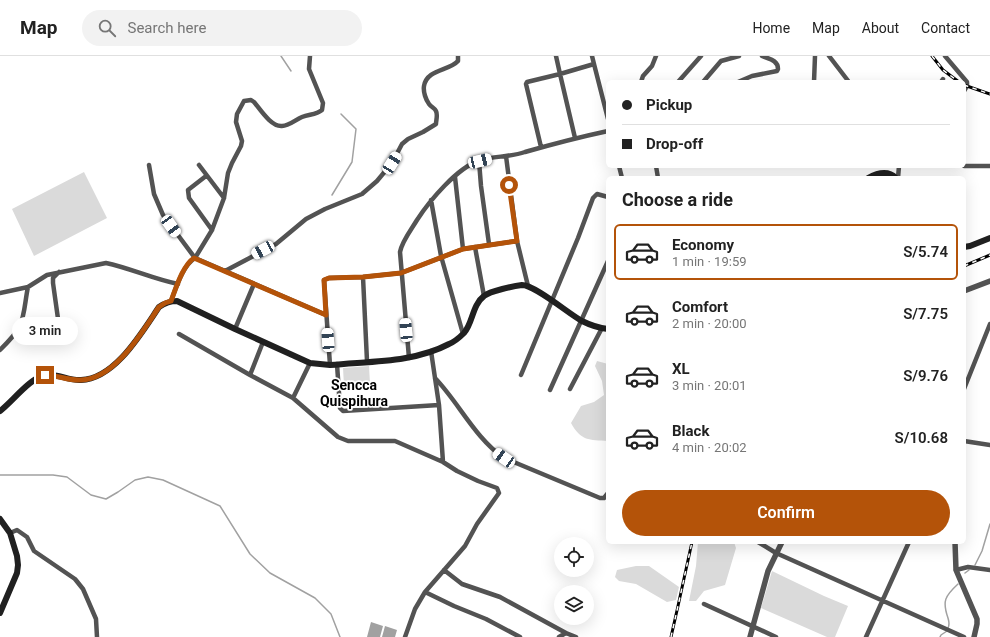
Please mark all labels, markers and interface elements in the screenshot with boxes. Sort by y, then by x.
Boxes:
search box [82,10,362,46]
text: Map [20,16,58,39]
icon: search [96,17,118,39]
text: Search here [128,19,206,37]
text: Home [752,20,790,36]
text: Map [812,20,840,36]
text: About [862,20,899,36]
text: Contact [921,20,970,36]
text: Pickup [646,96,692,114]
text: Drop-off [646,135,703,153]
car [381,150,403,176]
car [467,152,493,170]
route start [500,176,518,194]
text: Choose a ride [622,189,733,210]
car [159,213,183,239]
icon: car [624,234,660,270]
text: Economy [672,236,734,254]
car [250,239,276,261]
text: S/5.74 [903,243,948,261]
text: 1 min · 19:59 [672,254,747,269]
icon: car [624,296,660,332]
text: Comfort [672,298,728,316]
text: S/7.75 [903,305,948,323]
text: 2 min · 20:00 [672,316,747,331]
callout: 3 min [12,317,78,345]
car [399,318,413,342]
text: 3 min [29,323,61,338]
car [321,328,335,352]
icon: car [624,358,660,394]
text: XL [672,360,690,378]
route end [36,366,54,384]
text: S/9.76 [903,367,948,385]
district label: Sencca Quispihura [320,377,389,409]
text: 3 min · 20:01 [672,378,747,393]
icon: car [624,420,660,456]
text: Black [672,422,709,440]
text: S/10.68 [895,429,948,447]
text: 4 min · 20:02 [672,440,747,455]
car [491,446,517,470]
button: Confirm [622,490,950,536]
map controls [554,537,594,625]
button: locate [554,537,594,577]
button: layers [554,585,594,625]

